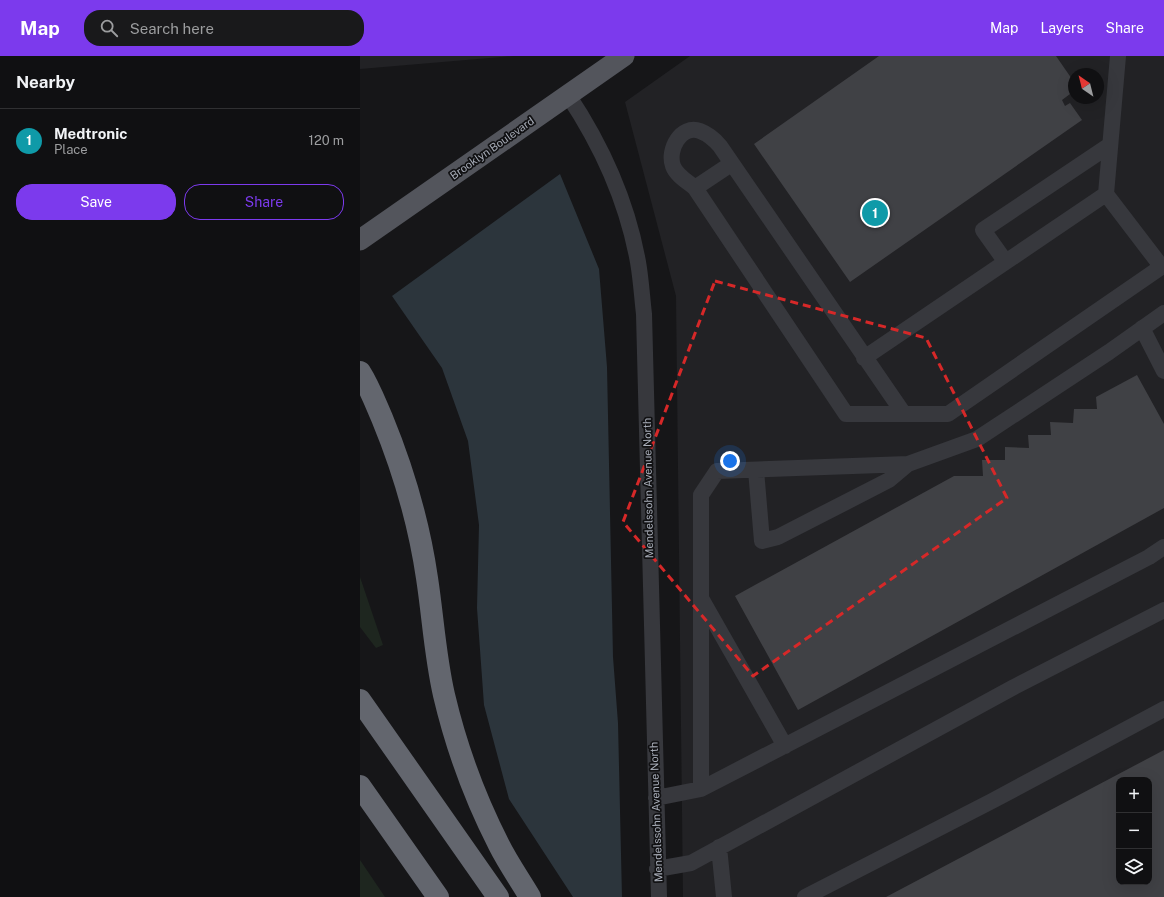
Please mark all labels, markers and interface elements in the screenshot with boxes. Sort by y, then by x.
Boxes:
search box [84,10,364,46]
text: Map [20,17,60,39]
icon: search [98,17,120,39]
text: Search here [130,20,214,37]
text: Map [990,20,1018,36]
text: Layers [1040,20,1084,36]
text: Share [1106,20,1144,36]
north arrow [1068,68,1104,104]
text: Nearby [16,72,75,92]
street label: Brooklyn Boulevard [448,114,536,182]
text: Medtronic [54,125,127,142]
text: 1 [26,133,32,148]
text: 120 m [309,133,344,148]
text: Place [54,142,88,157]
button: Save [16,184,176,220]
button: Share [184,184,344,220]
pin: 1 [862,198,888,228]
street label: Mendelssohn Avenue North [641,418,655,558]
your location [720,451,740,471]
street label: Mendelssohn Avenue North [648,742,664,882]
map controls [1116,777,1152,885]
button: + [1116,777,1152,813]
button: − [1116,813,1152,849]
button: layers [1116,849,1152,885]

